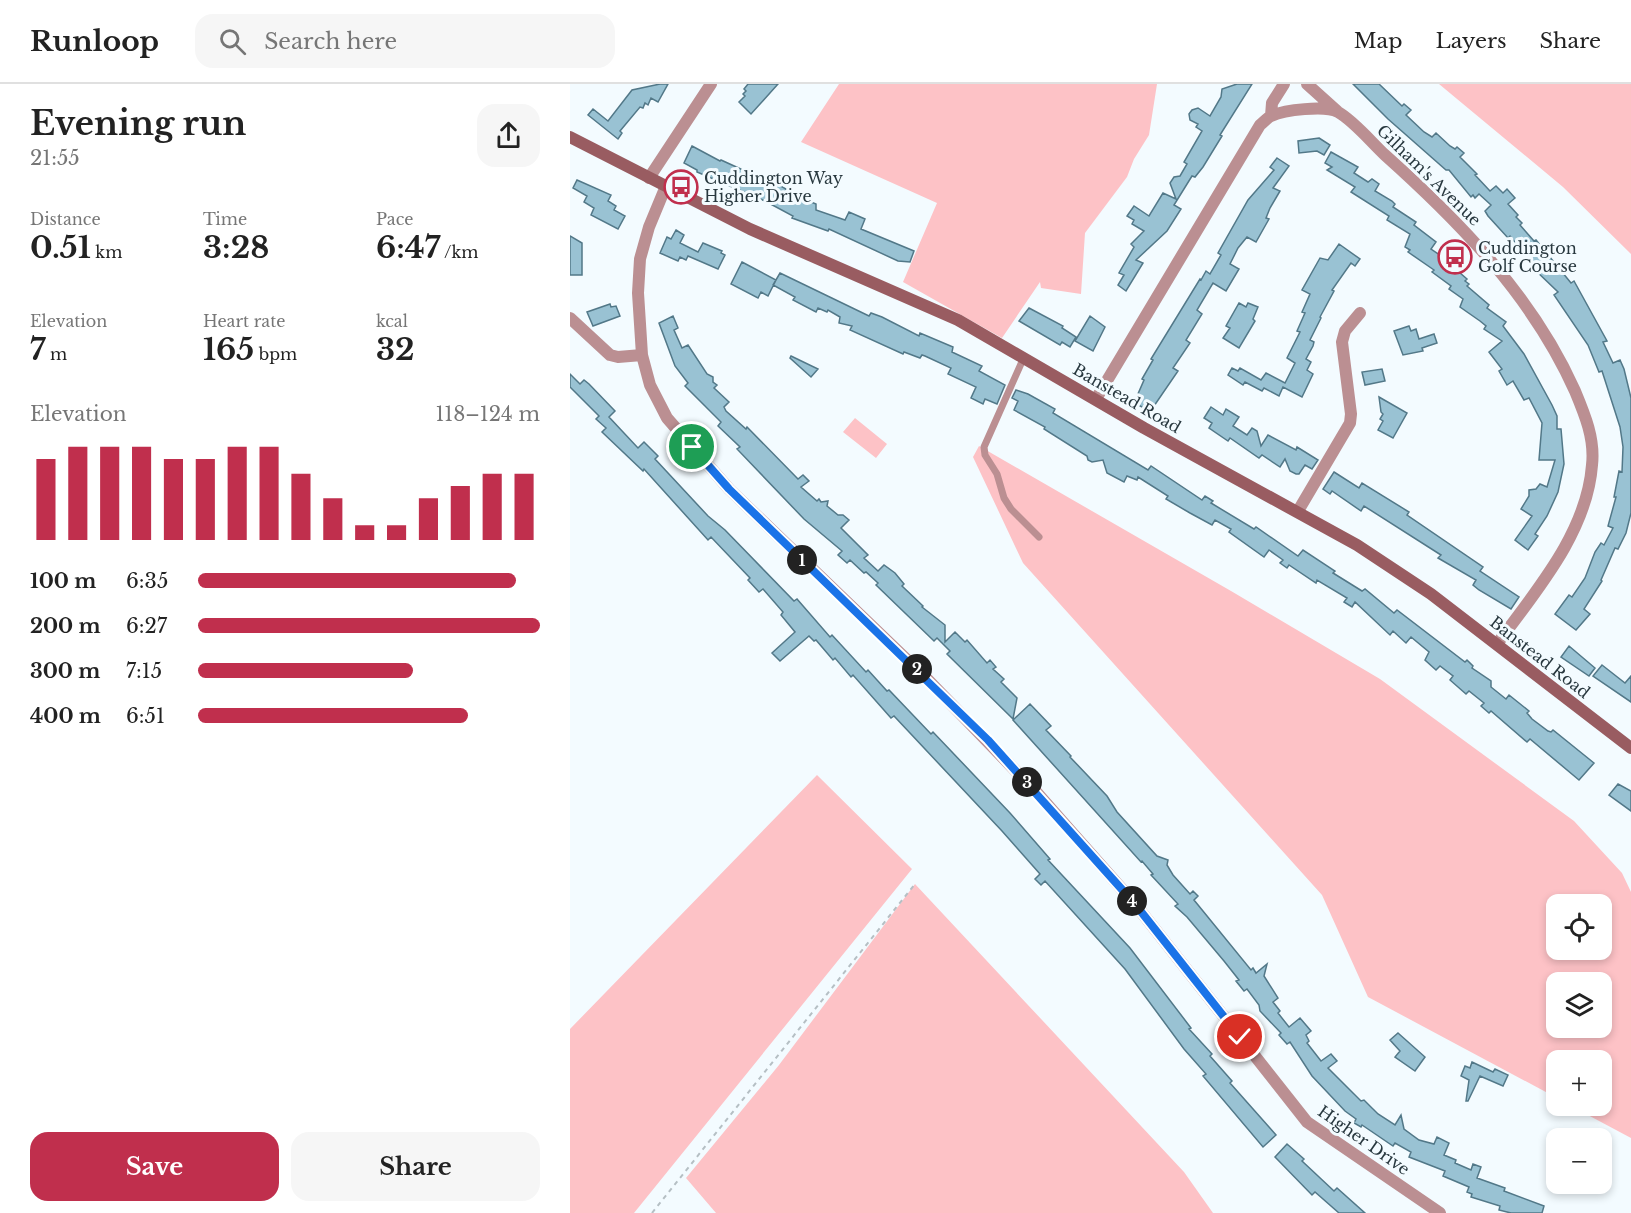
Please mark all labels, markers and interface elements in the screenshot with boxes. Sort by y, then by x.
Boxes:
search box [195,14,615,68]
text: Runloop [30,24,159,59]
icon: search [216,25,249,58]
text: Search here [264,28,397,55]
text: Map [1354,28,1403,54]
text: Layers [1436,28,1507,54]
text: Share [1540,28,1601,54]
text: Evening run [30,103,246,144]
button: share [477,104,540,167]
street label: Gilham's Avenue [1373,120,1485,230]
text: 21:55 [30,146,80,170]
place label: Cuddington Way Higher Drive [704,168,844,206]
bus stop icon: Cuddington Way Higher Drive [663,169,699,205]
text: Distance [30,209,101,229]
text: Time [203,209,247,229]
text: Pace [376,209,413,229]
text: 0.51 [30,229,91,266]
text: 3:28 [203,229,269,266]
text: 6:47 [376,229,440,266]
place label: Cuddington Golf Course [1478,238,1577,276]
bus stop icon: Cuddington Golf Course [1437,239,1473,275]
text: km [91,242,122,262]
text: /km [440,242,478,262]
text: Elevation [30,311,107,331]
text: Heart rate [203,311,285,331]
text: kcal [376,311,408,331]
text: 7 [30,331,45,368]
text: 165 [203,331,254,368]
text: 32 [376,331,415,368]
text: m [45,344,67,364]
text: bpm [254,344,297,364]
street label: Banstead Road [1069,359,1185,437]
text: Elevation [30,402,127,426]
text: 118–124 m [435,402,540,426]
pin [666,421,717,472]
icon: arrive [675,430,708,463]
pin: 1 [787,545,817,575]
text: 1 [799,550,805,570]
text: 100 m [30,569,96,593]
text: 6:35 [126,569,168,593]
street label: Banstead Road [1486,612,1594,702]
text: 200 m [30,614,101,638]
text: 6:27 [126,614,167,638]
pin: 2 [902,654,932,684]
text: 300 m [30,659,100,683]
text: 7:15 [126,659,162,683]
text: 2 [912,659,922,679]
text: 400 m [30,704,101,728]
text: 6:51 [126,704,165,728]
pin: 3 [1012,767,1042,797]
text: 3 [1022,772,1032,792]
pin: 4 [1117,886,1147,916]
text: 4 [1127,891,1137,911]
map controls [1546,894,1612,1194]
button: locate [1546,894,1612,960]
button: layers [1546,972,1612,1038]
pin [1214,1011,1265,1062]
icon: check [1223,1020,1256,1053]
button: + [1546,1050,1612,1116]
street label: Higher Drive [1314,1101,1414,1179]
button: − [1546,1128,1612,1194]
button: Save [30,1132,279,1201]
button: Share [291,1132,540,1201]

